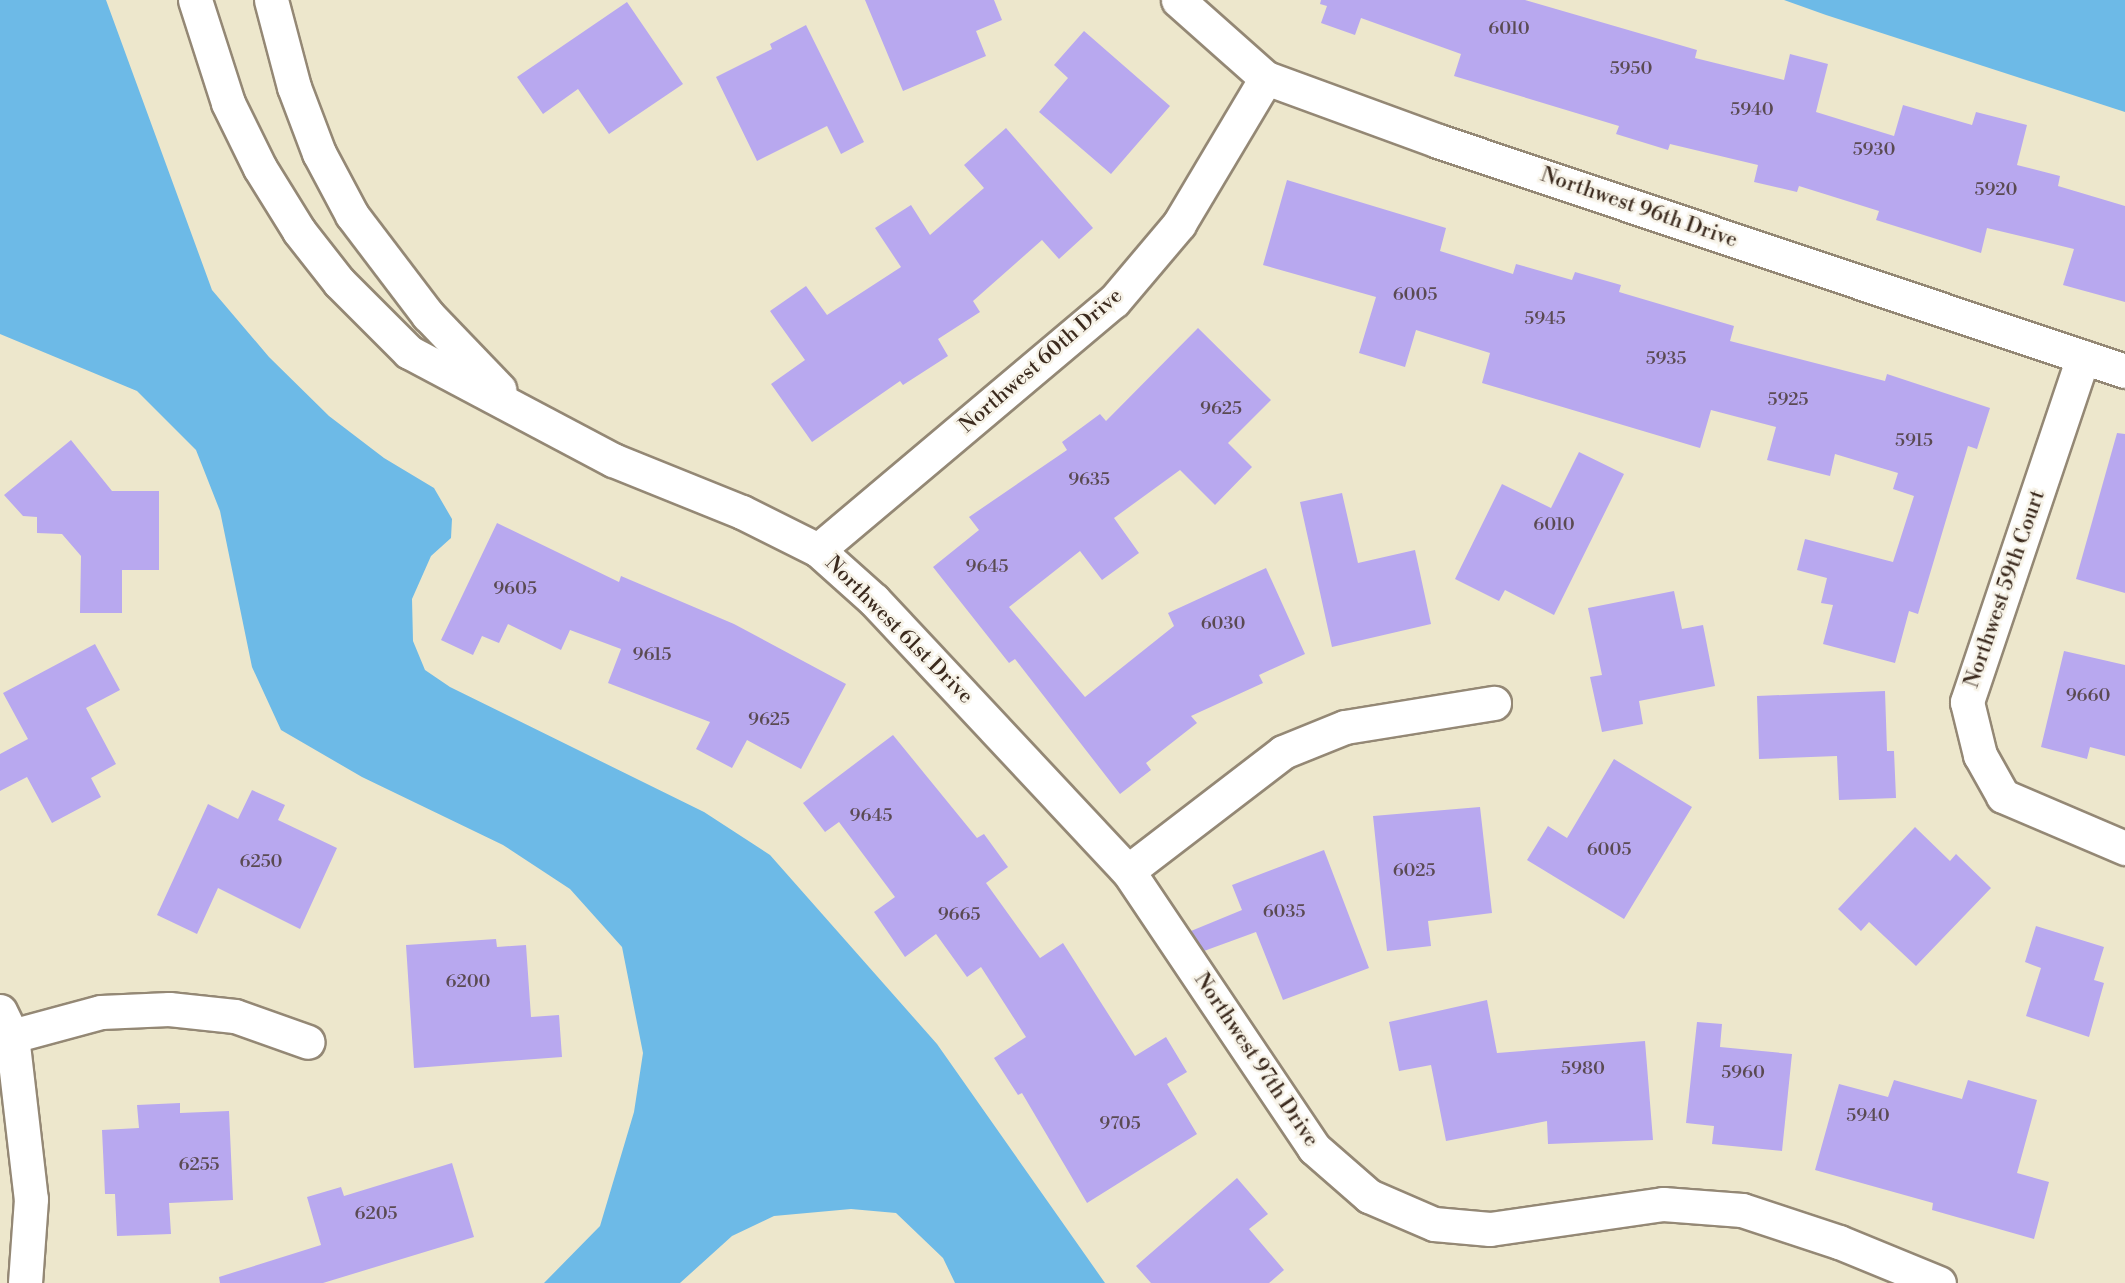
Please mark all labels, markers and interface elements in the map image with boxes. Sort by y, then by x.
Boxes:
house number: 6010 [1488,18,1530,40]
house number: 5950 [1610,58,1652,80]
house number: 5940 [1730,99,1774,121]
house number: 5930 [1853,139,1895,161]
street label: Northwest 96th Drive [1537,162,1741,254]
house number: 5920 [1974,179,2018,201]
street label: Northwest 60th Drive [954,283,1128,439]
house number: 6005 [1393,284,1437,306]
house number: 5945 [1524,308,1566,330]
house number: 5935 [1646,348,1686,370]
house number: 5925 [1767,389,1809,411]
house number: 9625 [1200,398,1242,420]
house number: 5915 [1895,430,1933,452]
house number: 9635 [1068,469,1110,491]
street label: Northwest 59th Court [1959,487,2051,691]
house number: 6010 [1533,514,1575,536]
street label: Northwest 61st Drive [820,551,978,709]
house number: 9645 [966,556,1008,578]
house number: 9605 [493,578,537,600]
house number: 6030 [1201,613,1245,635]
house number: 9615 [633,644,671,666]
house number: 9660 [2066,685,2110,707]
house number: 9625 [748,709,790,731]
house number: 9645 [850,805,892,827]
house number: 6005 [1587,839,1631,861]
house number: 6250 [239,851,283,873]
house number: 6025 [1393,860,1435,882]
house number: 6035 [1263,901,1305,923]
house number: 9665 [938,904,980,926]
street label: Northwest 97th Drive [1188,968,1324,1152]
house number: 6200 [445,971,491,993]
house number: 5980 [1561,1058,1605,1080]
house number: 5960 [1721,1062,1765,1084]
house number: 5940 [1846,1105,1890,1127]
house number: 9705 [1099,1113,1141,1135]
house number: 6255 [178,1154,220,1176]
house number: 6205 [354,1203,398,1225]

